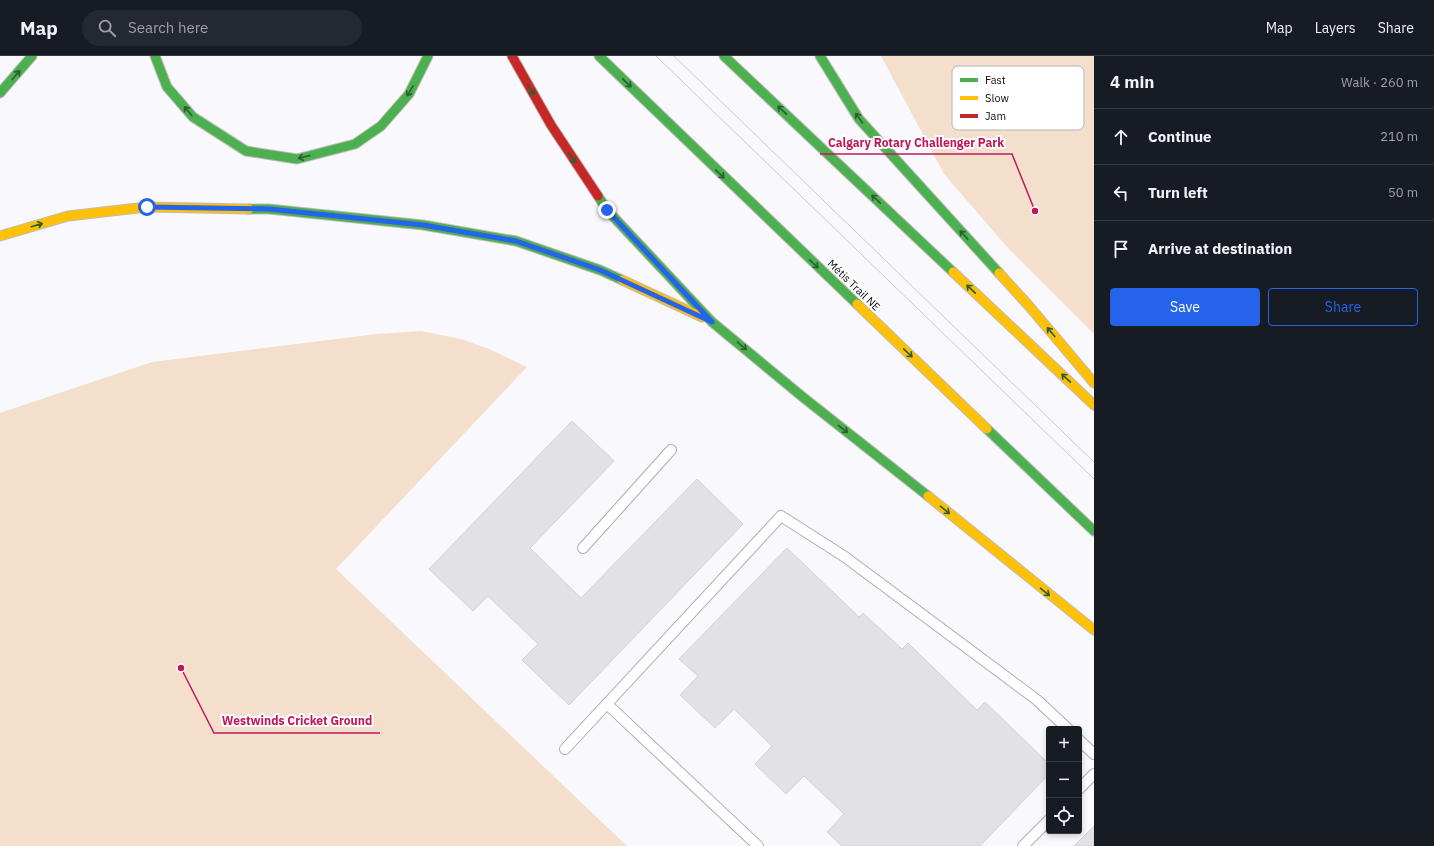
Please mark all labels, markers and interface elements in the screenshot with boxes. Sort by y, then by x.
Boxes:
search box [82,10,362,46]
text: Map [20,16,58,40]
icon: search [96,17,118,39]
text: Search here [128,18,208,37]
text: Map [1266,19,1293,37]
text: Layers [1315,19,1356,37]
text: Share [1378,19,1414,37]
legend [952,66,1084,130]
one-way arrow [11,70,20,80]
text: 4 min [1110,71,1154,93]
text: Fast [985,73,1006,87]
text: Walk · 260 m [1341,74,1418,91]
one-way arrow [622,78,632,88]
one-way arrow [528,84,535,96]
one-way arrow [406,85,414,97]
text: Slow [985,91,1009,105]
one-way arrow [777,105,787,115]
one-way arrow [183,106,192,117]
text: Jam [985,109,1006,123]
one-way arrow [855,112,863,123]
icon: ahead [1110,126,1132,148]
text: Continue [1148,127,1212,146]
text: 210 m [1380,128,1418,145]
callout: Calgary Rotary Challenger Park [820,130,1012,154]
text: Calgary Rotary Challenger Park [828,135,1004,150]
one-way arrow [568,152,576,163]
one-way arrow [298,154,311,161]
one-way arrow [715,169,725,179]
icon: left [1110,182,1132,204]
text: Turn left [1148,183,1208,202]
text: 50 m [1388,184,1418,201]
one-way arrow [871,195,882,204]
route start [138,198,156,216]
route end [598,201,616,219]
one-way arrow [31,221,44,228]
one-way arrow [960,230,969,240]
icon: arrive [1110,238,1132,260]
text: Arrive at destination [1148,239,1292,258]
street label: Métis Trail NE [825,256,883,314]
one-way arrow [809,259,819,268]
one-way arrow [966,284,976,293]
button: Save [1110,288,1260,326]
button: Share [1268,288,1418,326]
one-way arrow [1046,327,1055,338]
one-way arrow [737,342,748,351]
one-way arrow [903,348,913,358]
one-way arrow [1061,373,1071,383]
one-way arrow [838,424,849,433]
one-way arrow [939,505,950,514]
one-way arrow [1040,588,1051,596]
callout: Westwinds Cricket Ground [214,709,380,733]
text: Westwinds Cricket Ground [222,713,372,728]
map controls [1046,726,1082,834]
button: + [1046,726,1082,762]
button: − [1046,762,1082,798]
button: locate [1046,798,1082,834]

